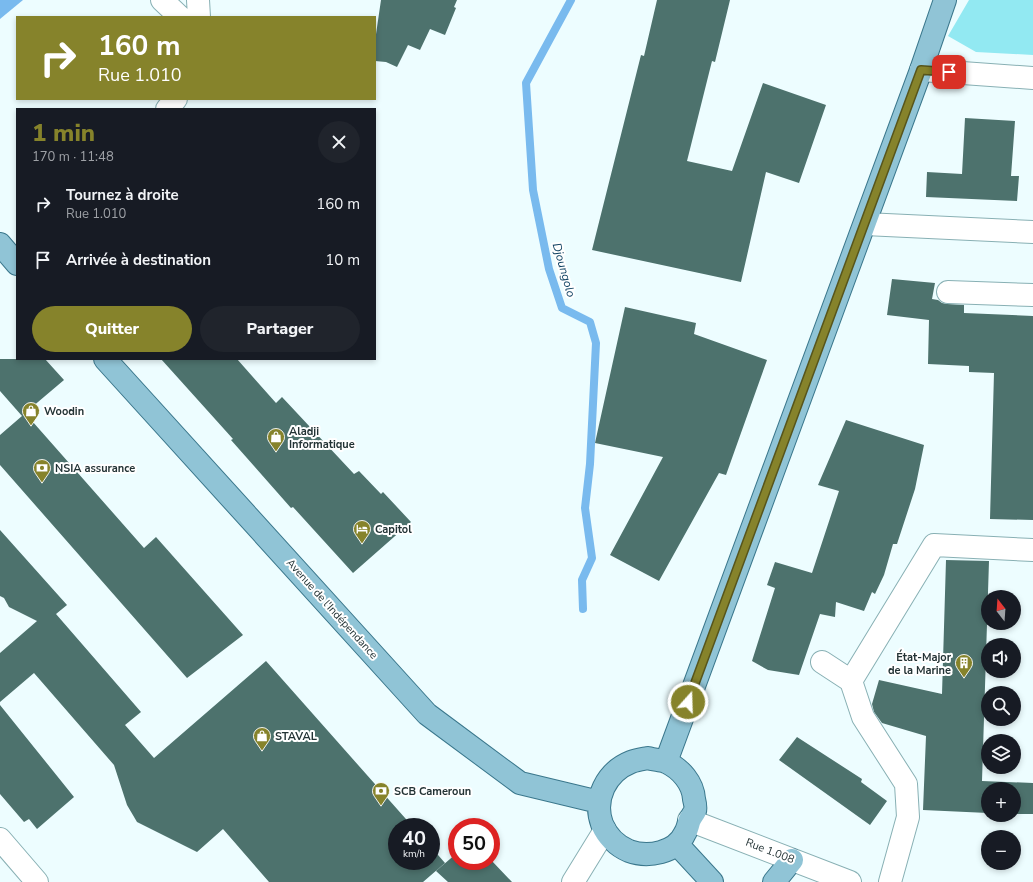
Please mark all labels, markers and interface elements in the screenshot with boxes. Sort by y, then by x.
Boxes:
text: 160 m [98,27,181,65]
icon: right [32,32,84,84]
pin [932,55,966,89]
icon: arrive [938,61,960,83]
text: Rue 1.010 [98,63,182,87]
text: 1 min [32,117,95,149]
button: close [318,121,360,163]
text: 170 m · 11:48 [32,148,114,166]
text: Tournez à droite [66,185,179,205]
icon: right [32,193,54,215]
text: 160 m [316,194,360,214]
text: Rue 1.010 [66,205,126,223]
water label: Djoungolo [549,241,579,299]
icon: arrive [32,249,54,271]
text: Arrivée à destination [66,250,211,270]
text: 10 m [325,250,360,270]
button: Quitter [32,306,192,352]
button: Partager [200,306,360,352]
shop icon: Woodin [21,401,41,426]
place label: Woodin [44,404,84,419]
place label: Aladji Informatique [289,424,355,452]
shop icon: Aladji Informatique [266,427,286,452]
bank icon: NSIA assurance [32,458,52,483]
place label: NSIA assurance [55,461,135,476]
hotel icon: Capitol [352,519,372,544]
place label: Capitol [375,522,412,537]
street label: Avenue de l'Indépendance [283,556,381,662]
north arrow [981,590,1021,630]
map controls [981,590,1021,870]
button: sound [981,638,1021,678]
place label: État-Major de la Marine [888,649,952,678]
building icon: État-Major de la Marine [954,653,974,678]
position arrow [667,681,709,723]
button: search [981,686,1021,726]
shop icon: STAVAL [252,726,272,751]
place label: STAVAL [275,729,317,744]
button: layers [981,734,1021,774]
bank icon: SCB Cameroun [371,781,391,806]
button: + [981,782,1021,822]
place label: SCB Cameroun [394,784,471,799]
speed limit sign: 50 [448,818,500,870]
text: 40 [402,825,426,852]
button: − [981,830,1021,870]
street label: Rue 1.008 [743,835,797,867]
text: km/h [403,847,425,861]

